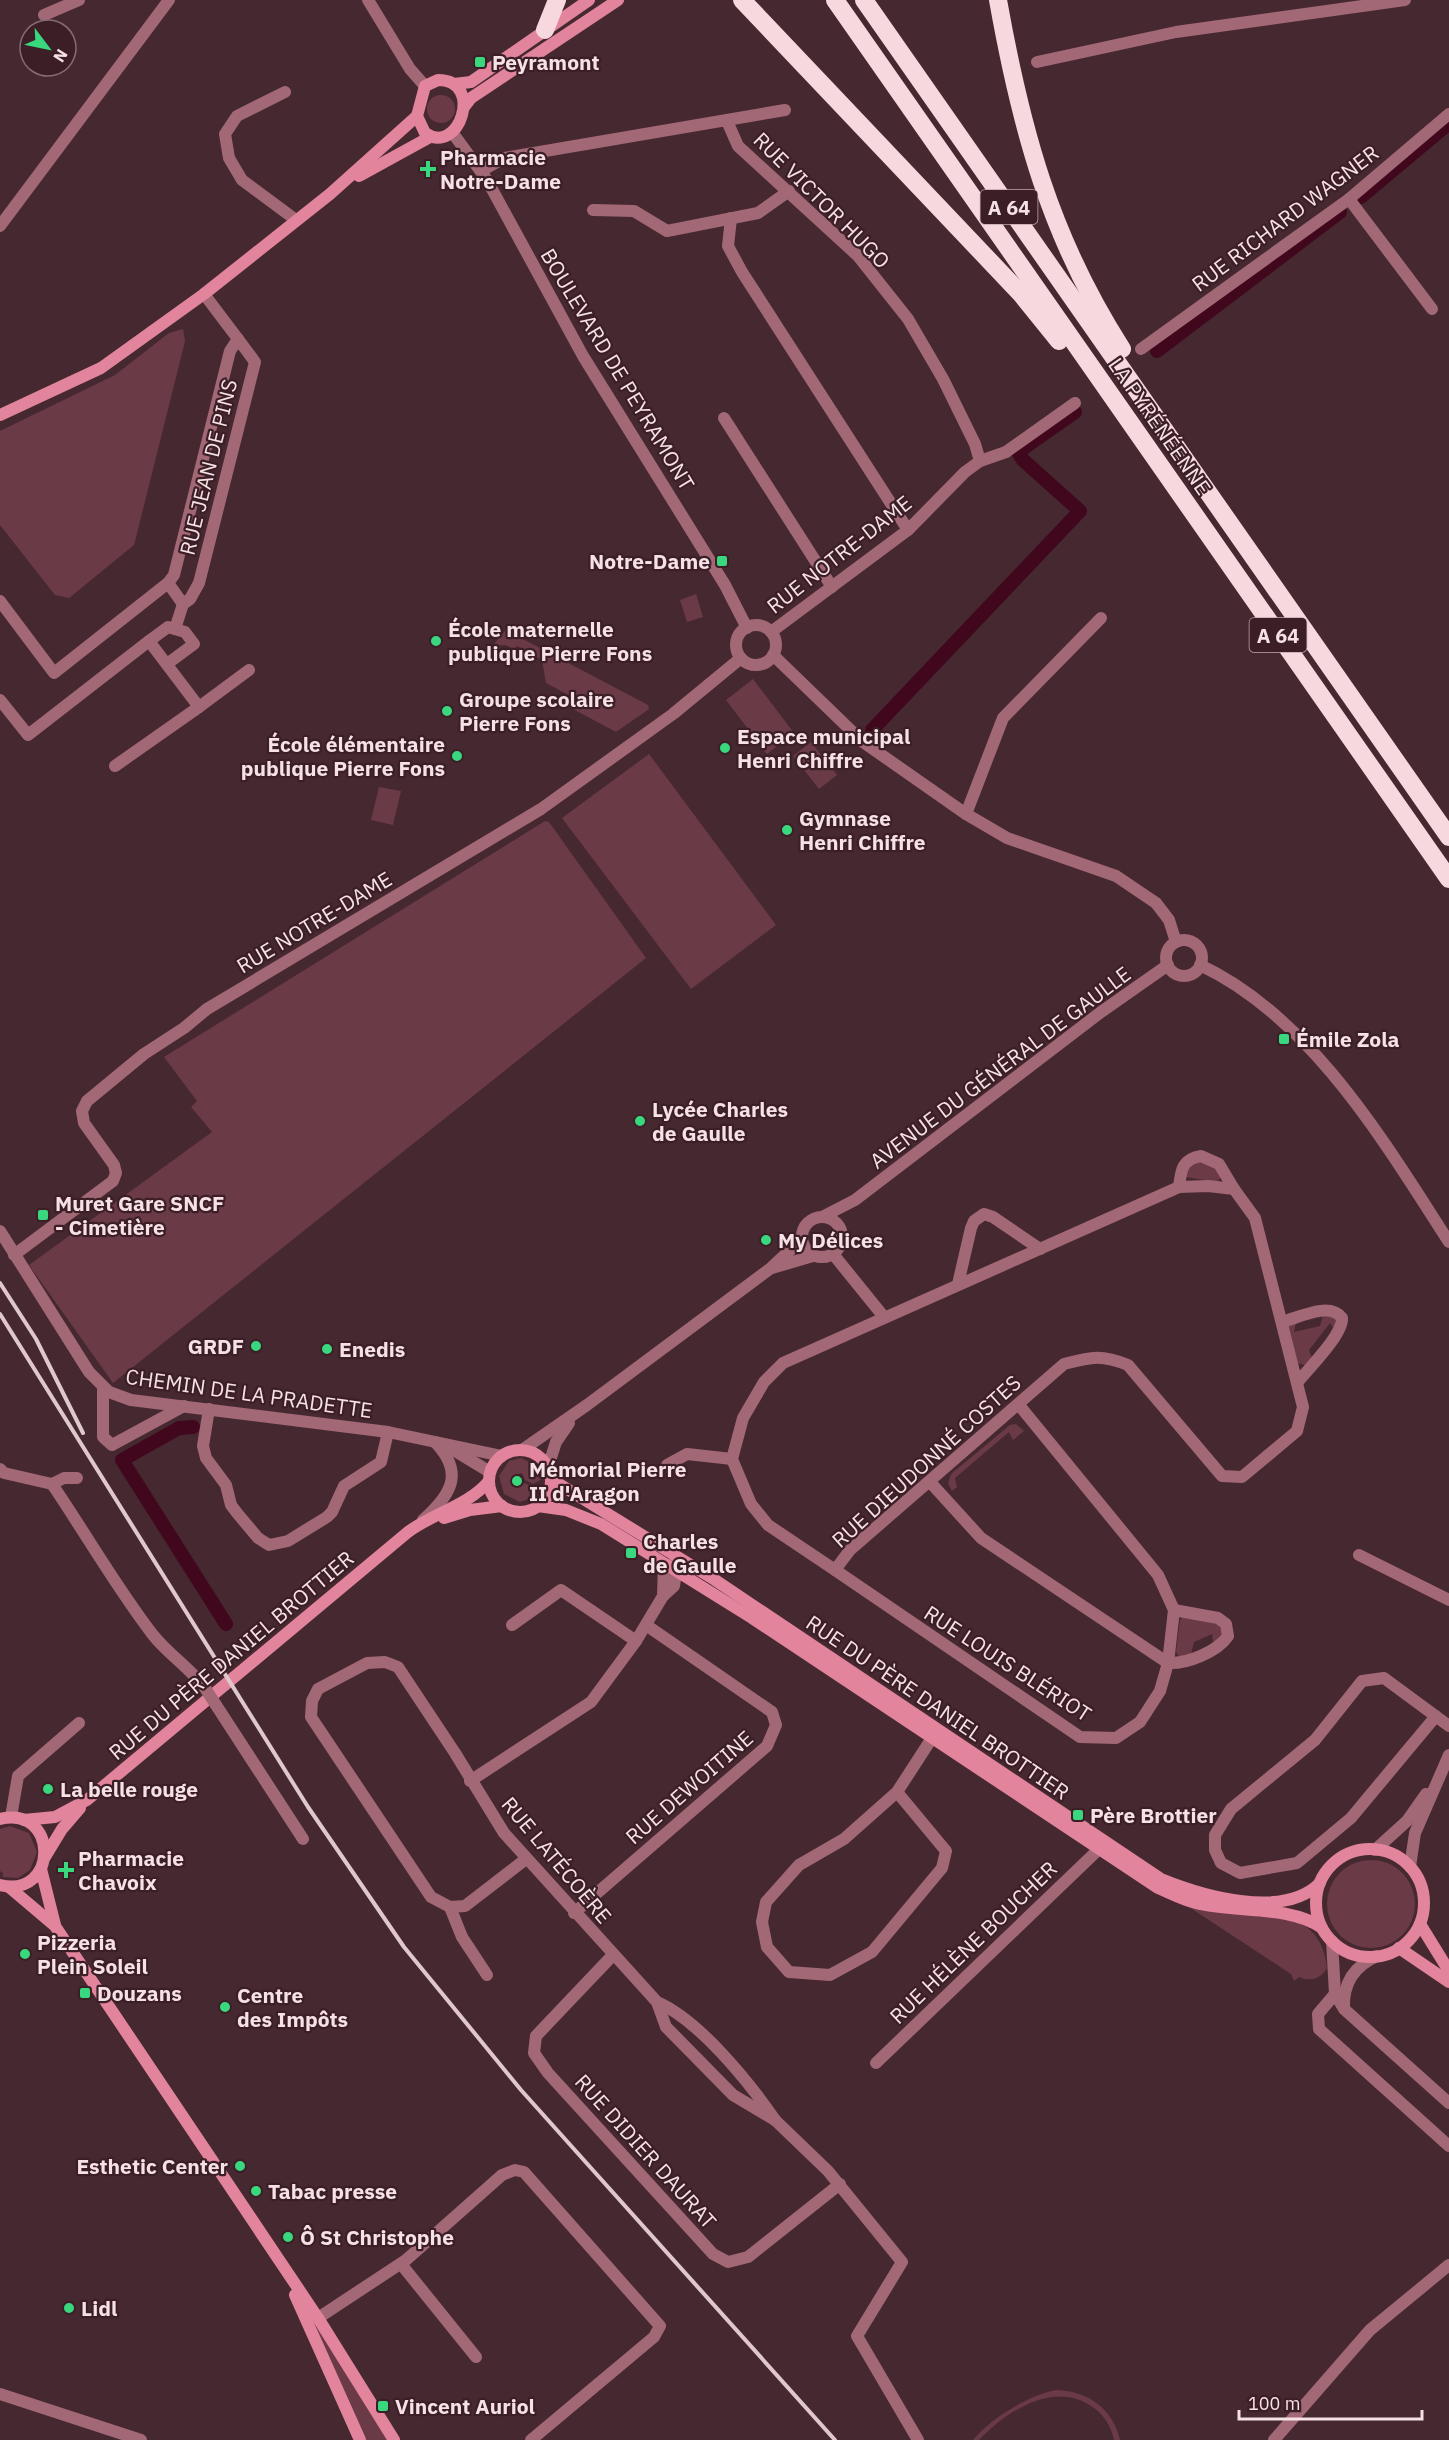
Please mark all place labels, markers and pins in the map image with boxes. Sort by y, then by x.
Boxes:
place label: Peyramont [492,48,600,76]
marker: Peyramont [473,55,487,69]
place label: Pharmacie Notre-Dame [440,143,561,195]
marker: Pharmacie Notre-Dame [421,162,435,176]
place label: Notre-Dame [589,547,710,575]
marker: Notre-Dame [715,554,729,568]
place label: École maternelle publique Pierre Fons [448,615,652,667]
marker: École maternelle publique Pierre Fons [429,634,443,648]
place label: Groupe scolaire Pierre Fons [459,685,614,737]
marker: Groupe scolaire Pierre Fons [440,704,454,718]
place label: Espace municipal Henri Chiffre [737,722,910,774]
place label: École élémentaire publique Pierre Fons [241,730,445,782]
marker: Espace municipal Henri Chiffre [718,741,732,755]
marker: École élémentaire publique Pierre Fons [450,749,464,763]
place label: Gymnase Henri Chiffre [799,804,926,856]
marker: Gymnase Henri Chiffre [780,823,794,837]
place label: Émile Zola [1296,1025,1399,1053]
marker: Émile Zola [1277,1032,1291,1046]
place label: Lycée Charles de Gaulle [652,1095,788,1147]
marker: Lycée Charles de Gaulle [633,1114,647,1128]
place label: Muret Gare SNCF - Cimetière [55,1189,224,1241]
marker: Muret Gare SNCF - Cimetière [36,1208,50,1222]
place label: My Délices [778,1226,883,1254]
marker: My Délices [759,1233,773,1247]
place label: GRDF [188,1332,244,1360]
place label: Enedis [339,1335,405,1363]
marker: GRDF [249,1339,263,1353]
marker: Enedis [320,1342,334,1356]
place label: Mémorial Pierre II d'Aragon [529,1455,687,1507]
marker: Mémorial Pierre II d'Aragon [510,1474,524,1488]
place label: Charles de Gaulle [643,1527,737,1579]
marker: Charles de Gaulle [624,1546,638,1560]
place label: La belle rouge [60,1775,198,1803]
marker: La belle rouge [41,1782,55,1796]
place label: Père Brottier [1090,1801,1217,1829]
marker: Père Brottier [1071,1808,1085,1822]
place label: Pharmacie Chavoix [78,1844,184,1896]
marker: Pharmacie Chavoix [59,1863,73,1877]
place label: Pizzeria Plein Soleil [37,1928,148,1980]
marker: Pizzeria Plein Soleil [18,1947,32,1961]
place label: Douzans [97,1979,182,2007]
place label: Centre des Impôts [237,1981,348,2033]
marker: Douzans [78,1986,92,2000]
marker: Centre des Impôts [218,2000,232,2014]
place label: Esthetic Center [76,2152,229,2180]
marker: Esthetic Center [233,2159,247,2173]
place label: Tabac presse [268,2177,397,2205]
marker: Tabac presse [249,2184,263,2198]
place label: Ô St Christophe [300,2223,454,2251]
marker: Ô St Christophe [281,2230,295,2244]
place label: Lidl [81,2294,117,2322]
marker: Lidl [62,2301,76,2315]
place label: Vincent Auriol [395,2392,535,2420]
marker: Vincent Auriol [376,2399,390,2413]

